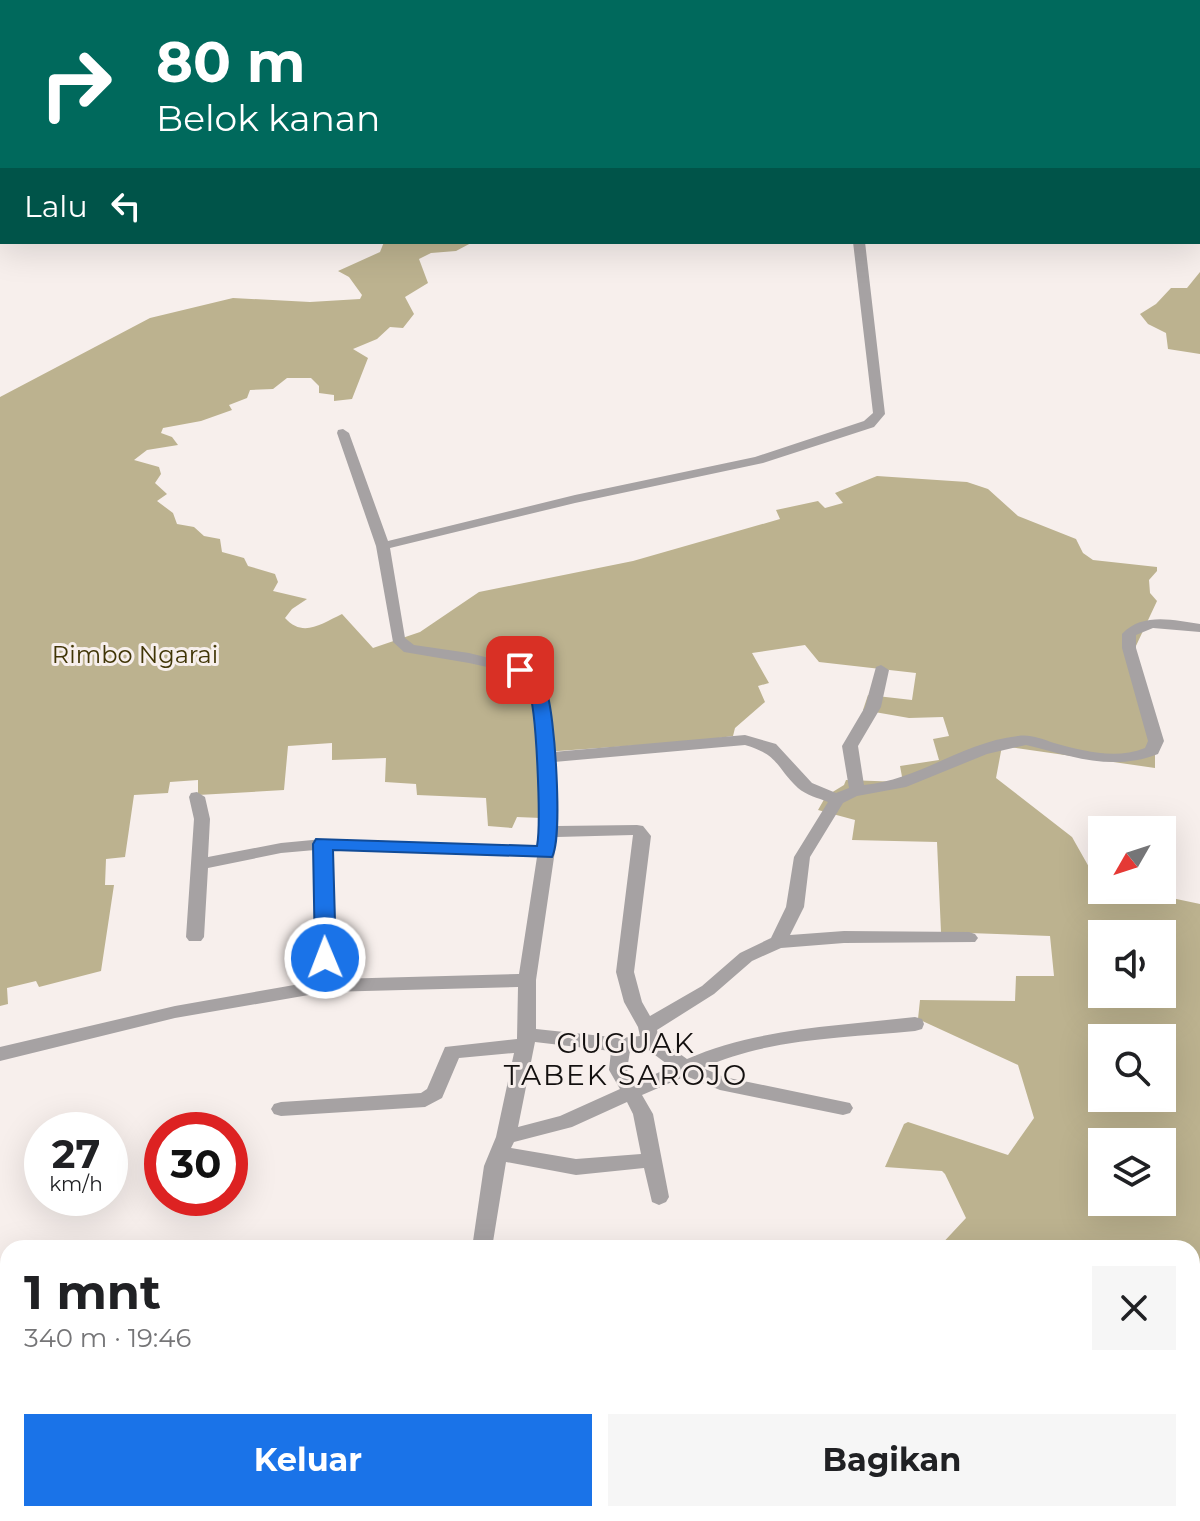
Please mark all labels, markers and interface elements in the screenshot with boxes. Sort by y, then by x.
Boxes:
text: 80 m [156,28,306,96]
icon: right [24,32,128,136]
text: Belok kanan [156,96,380,140]
icon: left [104,184,148,228]
text: Lalu [24,188,88,225]
pin [486,636,554,704]
park label: Rimbo Ngarai [52,640,218,669]
icon: arrive [498,648,542,692]
north arrow [1088,816,1176,904]
map controls [1088,816,1176,1216]
position arrow [283,916,367,1000]
button: sound [1088,920,1176,1008]
button: search [1088,1024,1176,1112]
district label: GUGUAK TABEK SAROJO [504,1026,748,1092]
speed limit sign: 30 [144,1112,248,1216]
button: layers [1088,1128,1176,1216]
text: 27 [52,1129,100,1178]
text: km/h [49,1172,103,1196]
text: 1 mnt [24,1263,161,1321]
button: close [1092,1266,1176,1350]
text: 340 m · 19:46 [24,1322,191,1354]
button: Keluar [24,1414,592,1506]
button: Bagikan [608,1414,1176,1506]

